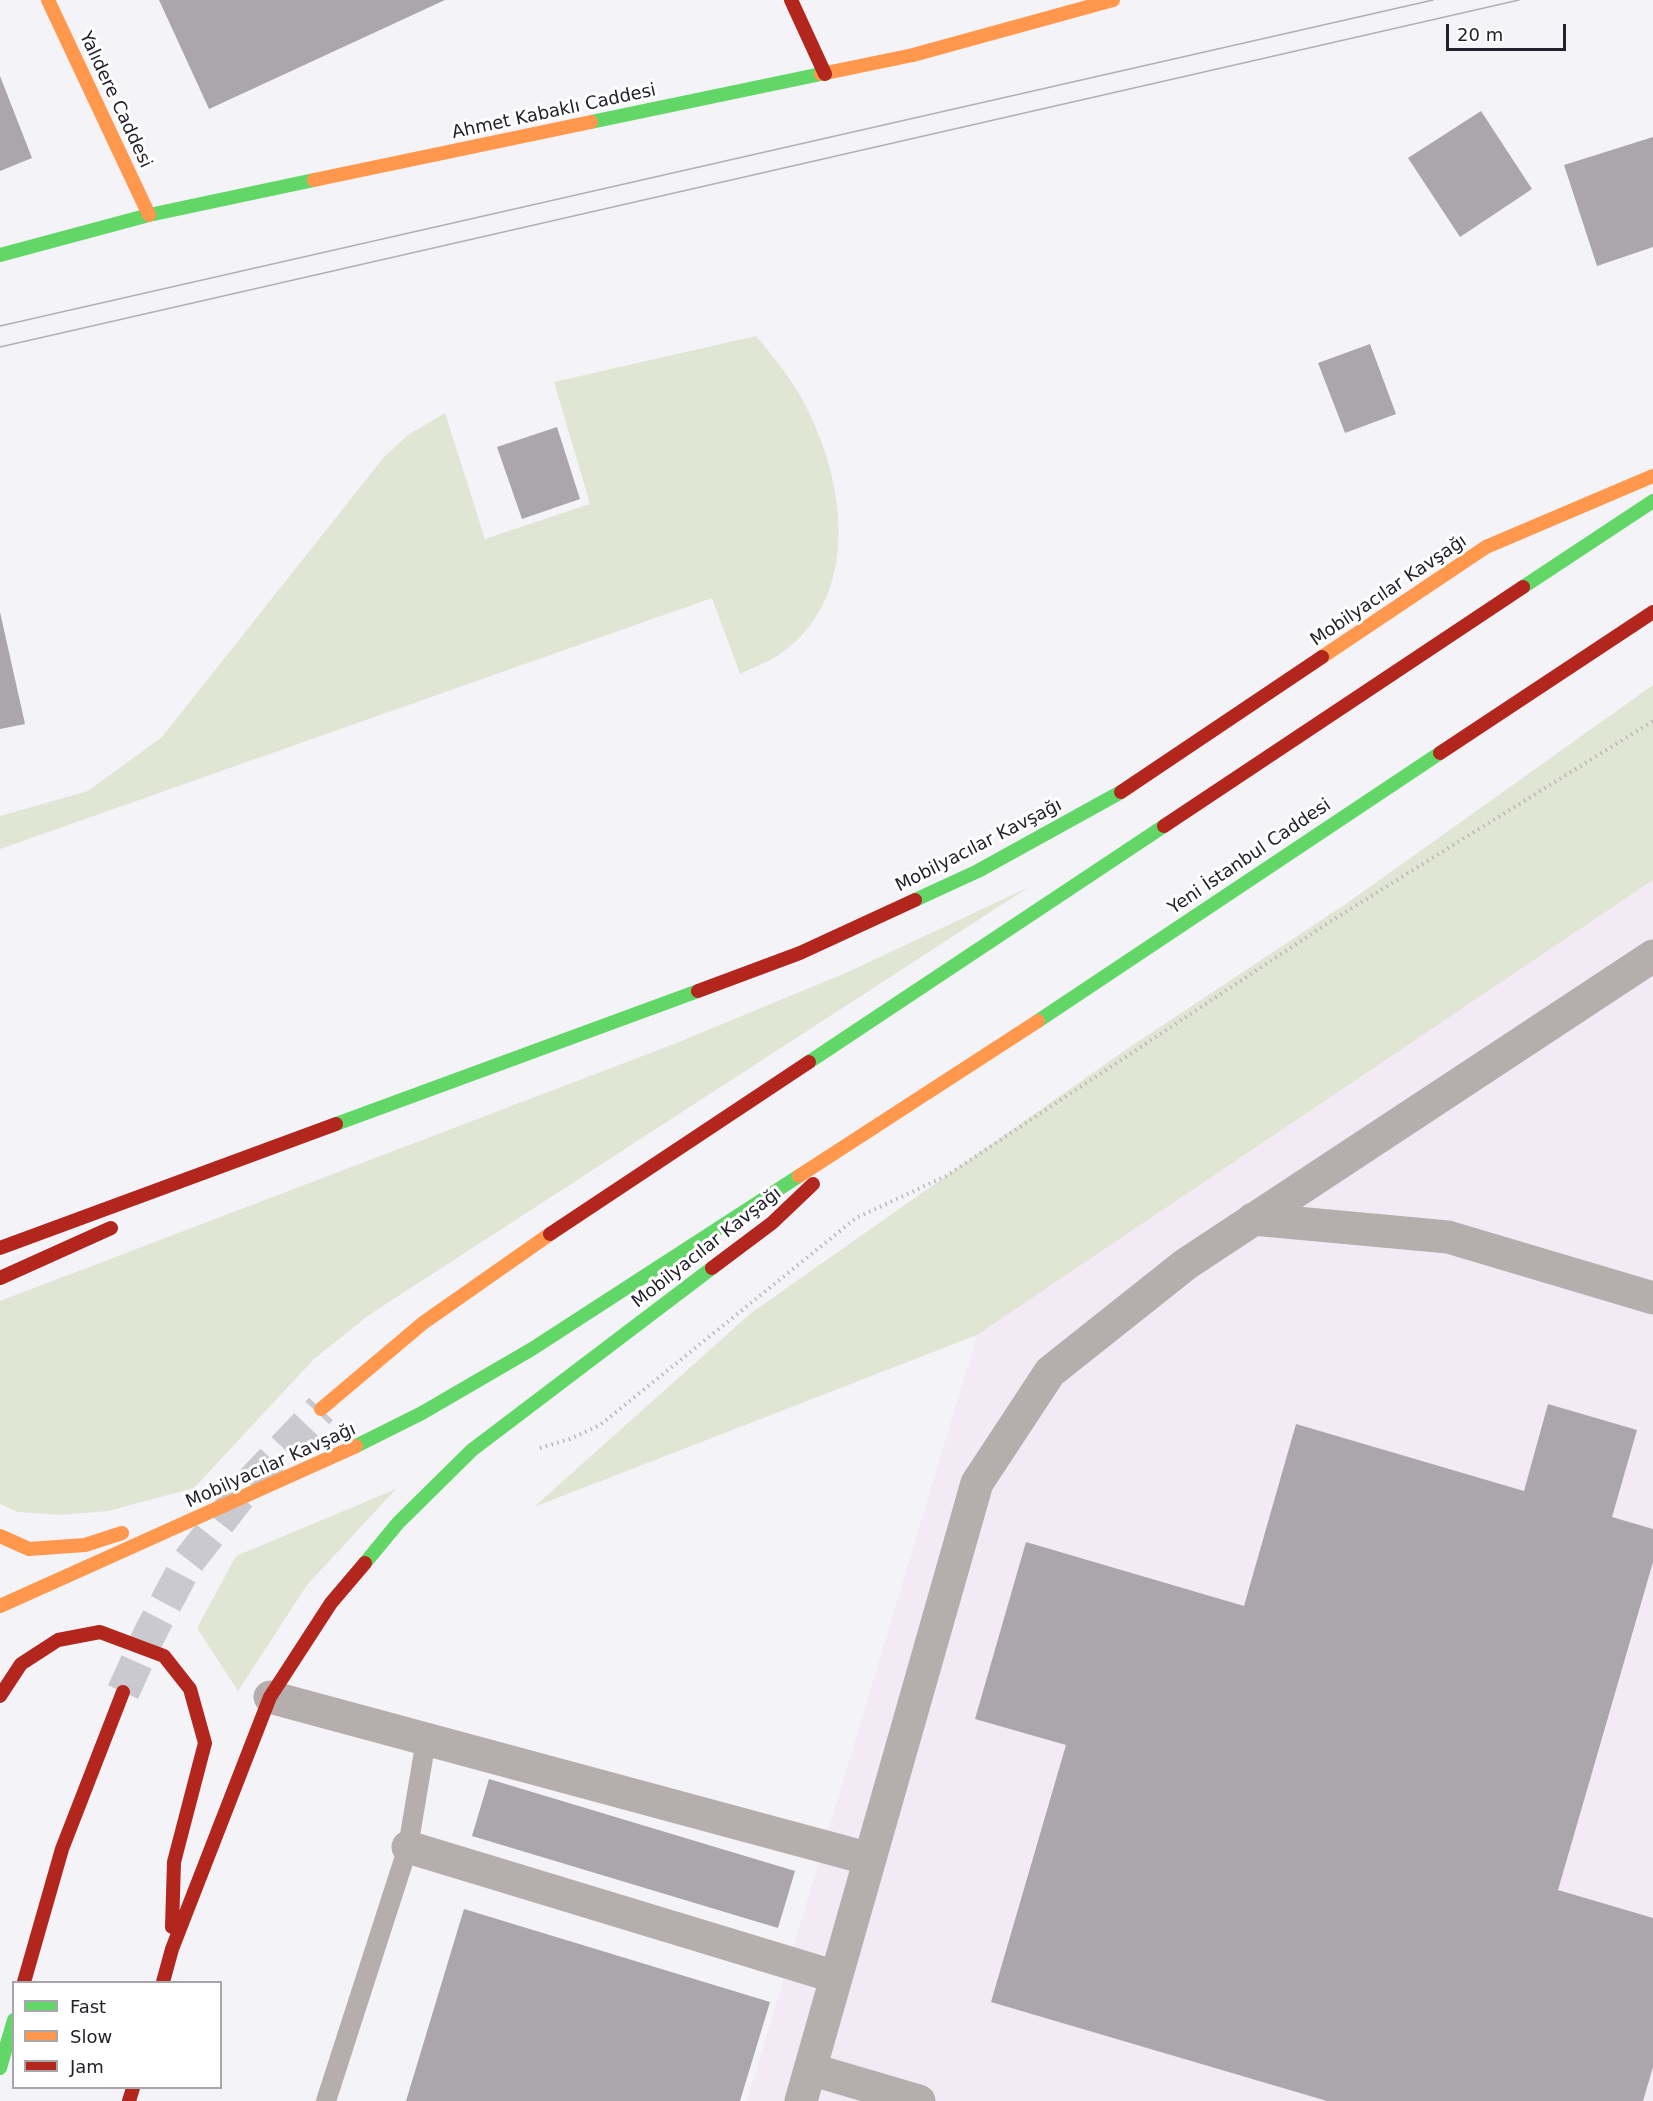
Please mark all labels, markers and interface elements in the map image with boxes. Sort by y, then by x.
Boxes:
scale bar [1449,12,1569,50]
text: 20 m [1457,24,1503,45]
street label: Yalıdere Caddesi [74,28,156,172]
street label: Ahmet Kabaklı Caddesi [450,80,658,144]
street label: Mobilyacılar Kavşağı [1307,531,1471,651]
street label: Mobilyacılar Kavşağı [892,795,1066,897]
street label: Yeni İstanbul Caddesi [1165,795,1335,919]
street label: Mobilyacılar Kavşağı [628,1183,786,1313]
street label: Mobilyacılar Kavşağı [183,1419,359,1513]
legend [12,1981,222,2089]
text: Fast [70,1996,106,2017]
text: Slow [70,2026,112,2047]
text: Jam [70,2056,104,2077]

